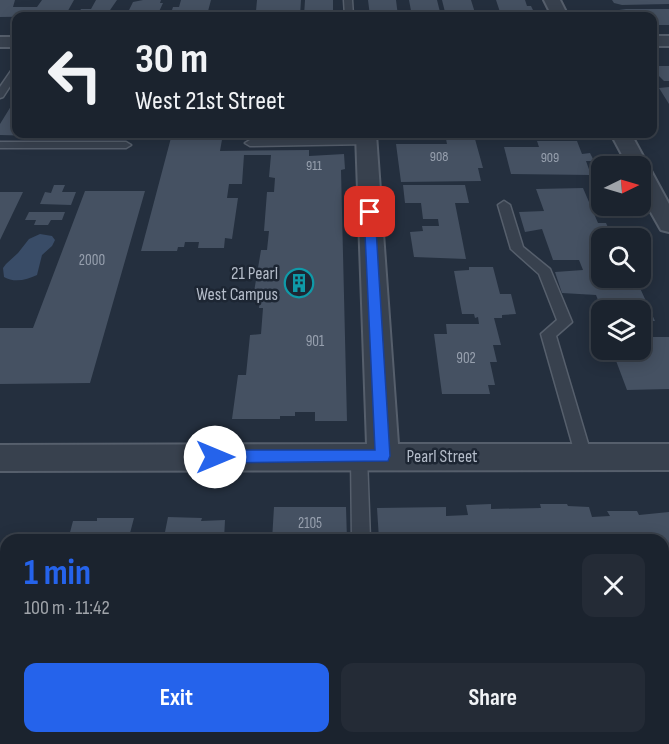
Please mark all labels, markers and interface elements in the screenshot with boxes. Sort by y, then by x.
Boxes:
text: 30 m [135,34,208,85]
icon: left [36,36,114,114]
text: West 21st Street [135,85,285,117]
house number: 908 [430,148,448,165]
house number: 909 [541,149,559,166]
north arrow [591,156,651,216]
map controls [591,156,651,360]
house number: 911 [306,157,322,174]
pin [344,186,395,237]
icon: arrive [353,195,386,228]
button: search [591,228,651,288]
house number: 2000 [79,251,105,270]
place label: 21 Pearl West Campus [196,263,278,305]
building icon: 21 Pearl West Campus [283,267,315,299]
button: layers [591,300,651,360]
house number: 901 [306,332,325,351]
house number: 902 [456,349,476,368]
position arrow [183,425,247,489]
street label: Pearl Street [406,446,478,467]
house number: 2105 [298,514,322,533]
text: 1 min [24,552,91,595]
button: close [582,554,645,617]
text: 100 m · 11:42 [24,596,110,620]
button: Exit [24,663,329,732]
button: Share [341,663,645,732]

